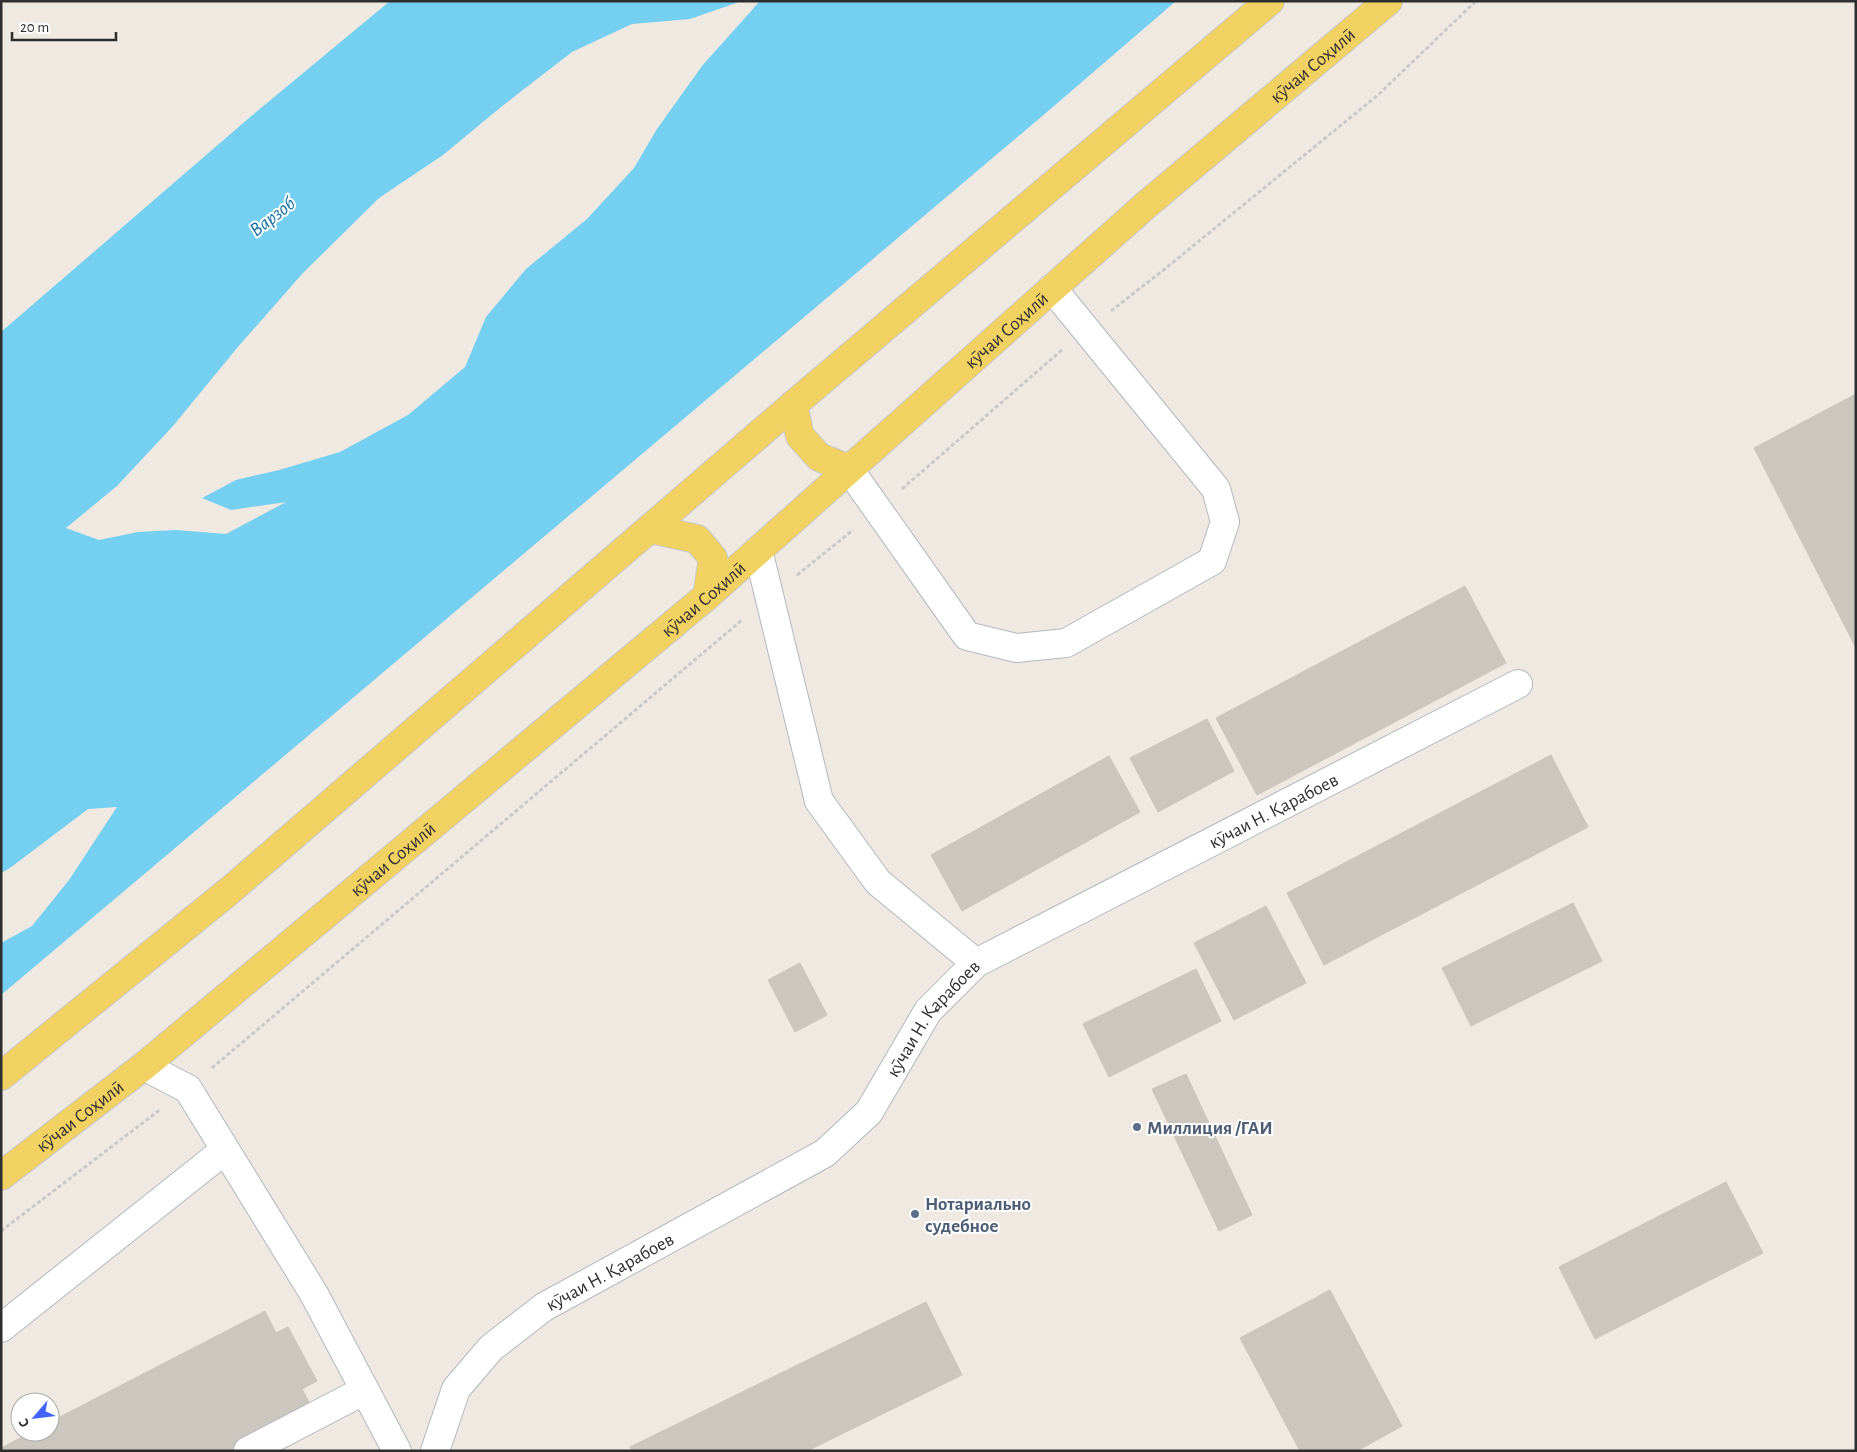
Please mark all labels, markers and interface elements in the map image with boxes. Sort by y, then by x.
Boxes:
scale bar [12,10,116,42]
text: 20 m [20,20,49,35]
street label: кӯчаи Соҳилӣ [1267,25,1359,107]
water label: Варзоб [246,193,299,240]
street label: кӯчаи Соҳилӣ [962,289,1052,373]
street label: кӯчаи Соҳилӣ [658,558,750,641]
street label: кӯчаи Н. Қарабоев [1206,770,1342,852]
street label: кӯчаи Соҳилӣ [347,819,440,901]
street label: кӯчаи Н. Қарабоев [884,957,984,1081]
street label: кӯчаи Соҳилӣ [33,1077,128,1156]
place label: Миллиция /ГАИ [1147,1119,1273,1138]
marker: Миллиция /ГАИ [1131,1121,1143,1133]
place label: Нотариально судебное [925,1195,1031,1236]
marker: Нотариально судебное [909,1208,921,1220]
street label: кӯчаи Н. Қарабоев [543,1230,677,1315]
north arrow [10,1392,60,1442]
text: С [16,1416,32,1429]

